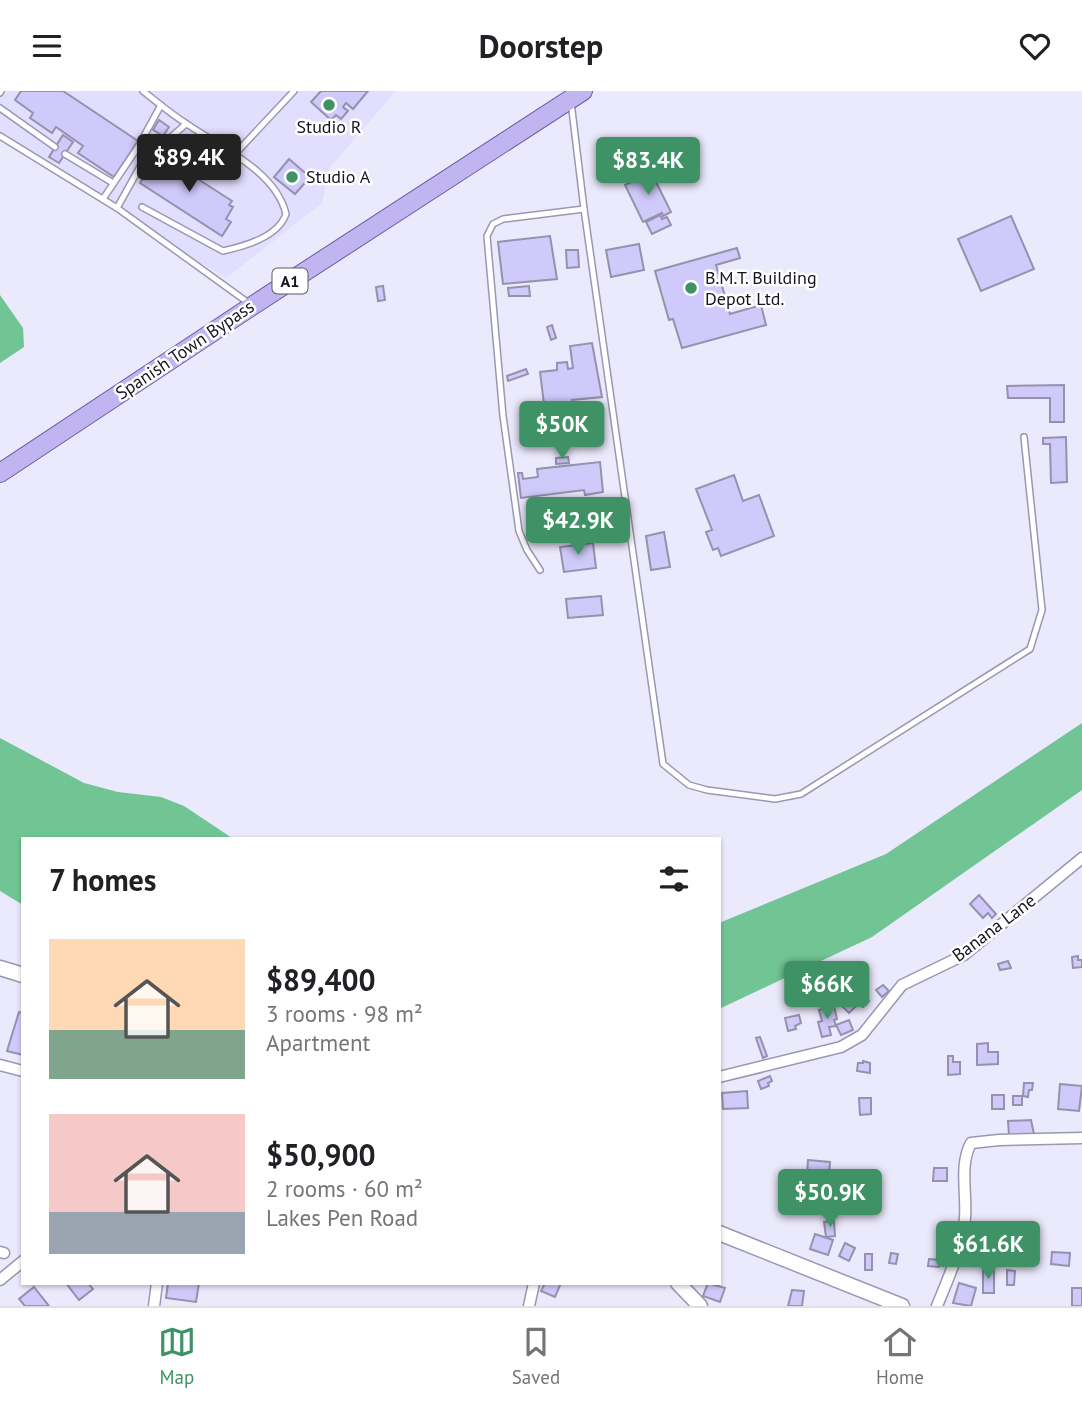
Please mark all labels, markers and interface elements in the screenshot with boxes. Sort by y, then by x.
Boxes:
text: Doorstep [479,25,603,67]
icon: menu [28,27,66,65]
icon: heart [1016,27,1054,65]
marker: Studio R [321,97,337,113]
place label: Studio R [296,115,362,138]
pin: $89.4K [132,134,246,194]
pin: $83.4K [591,137,705,197]
text: $89.4K [153,142,225,171]
text: $83.4K [612,145,684,174]
place label: Studio A [306,165,371,188]
marker: Studio A [284,169,300,185]
place label: B.M.T. Building Depot Ltd. [705,266,817,310]
road number: A1 [272,269,308,293]
marker: B.M.T. Building Depot Ltd. [683,280,699,296]
street label: Spanish Town Bypass [111,295,258,405]
pin: $50K [521,401,603,461]
text: $50K [535,409,589,438]
pin: $42.9K [521,497,635,557]
text: $42.9K [542,505,614,534]
text: 7 homes [49,860,157,899]
icon: filters [655,860,693,898]
street label: Banana Lane [947,889,1040,966]
text: $89,400 [266,960,376,999]
pin: $66K [786,961,868,1021]
icon: home [105,967,189,1051]
text: $66K [800,969,854,998]
text: 3 rooms · 98 m² [266,999,423,1028]
text: Apartment [266,1028,370,1057]
text: $50,900 [266,1135,376,1174]
icon: home [105,1142,189,1226]
pin: $50.9K [773,1169,887,1229]
text: 2 rooms · 60 m² [266,1174,423,1203]
text: $50.9K [794,1177,866,1206]
text: Lakes Pen Road [266,1203,418,1232]
pin: $61.6K [931,1221,1045,1281]
text: $61.6K [952,1229,1024,1258]
tab: Map [158,1323,196,1389]
tab: Saved [512,1323,560,1389]
tab: Home [876,1323,924,1389]

